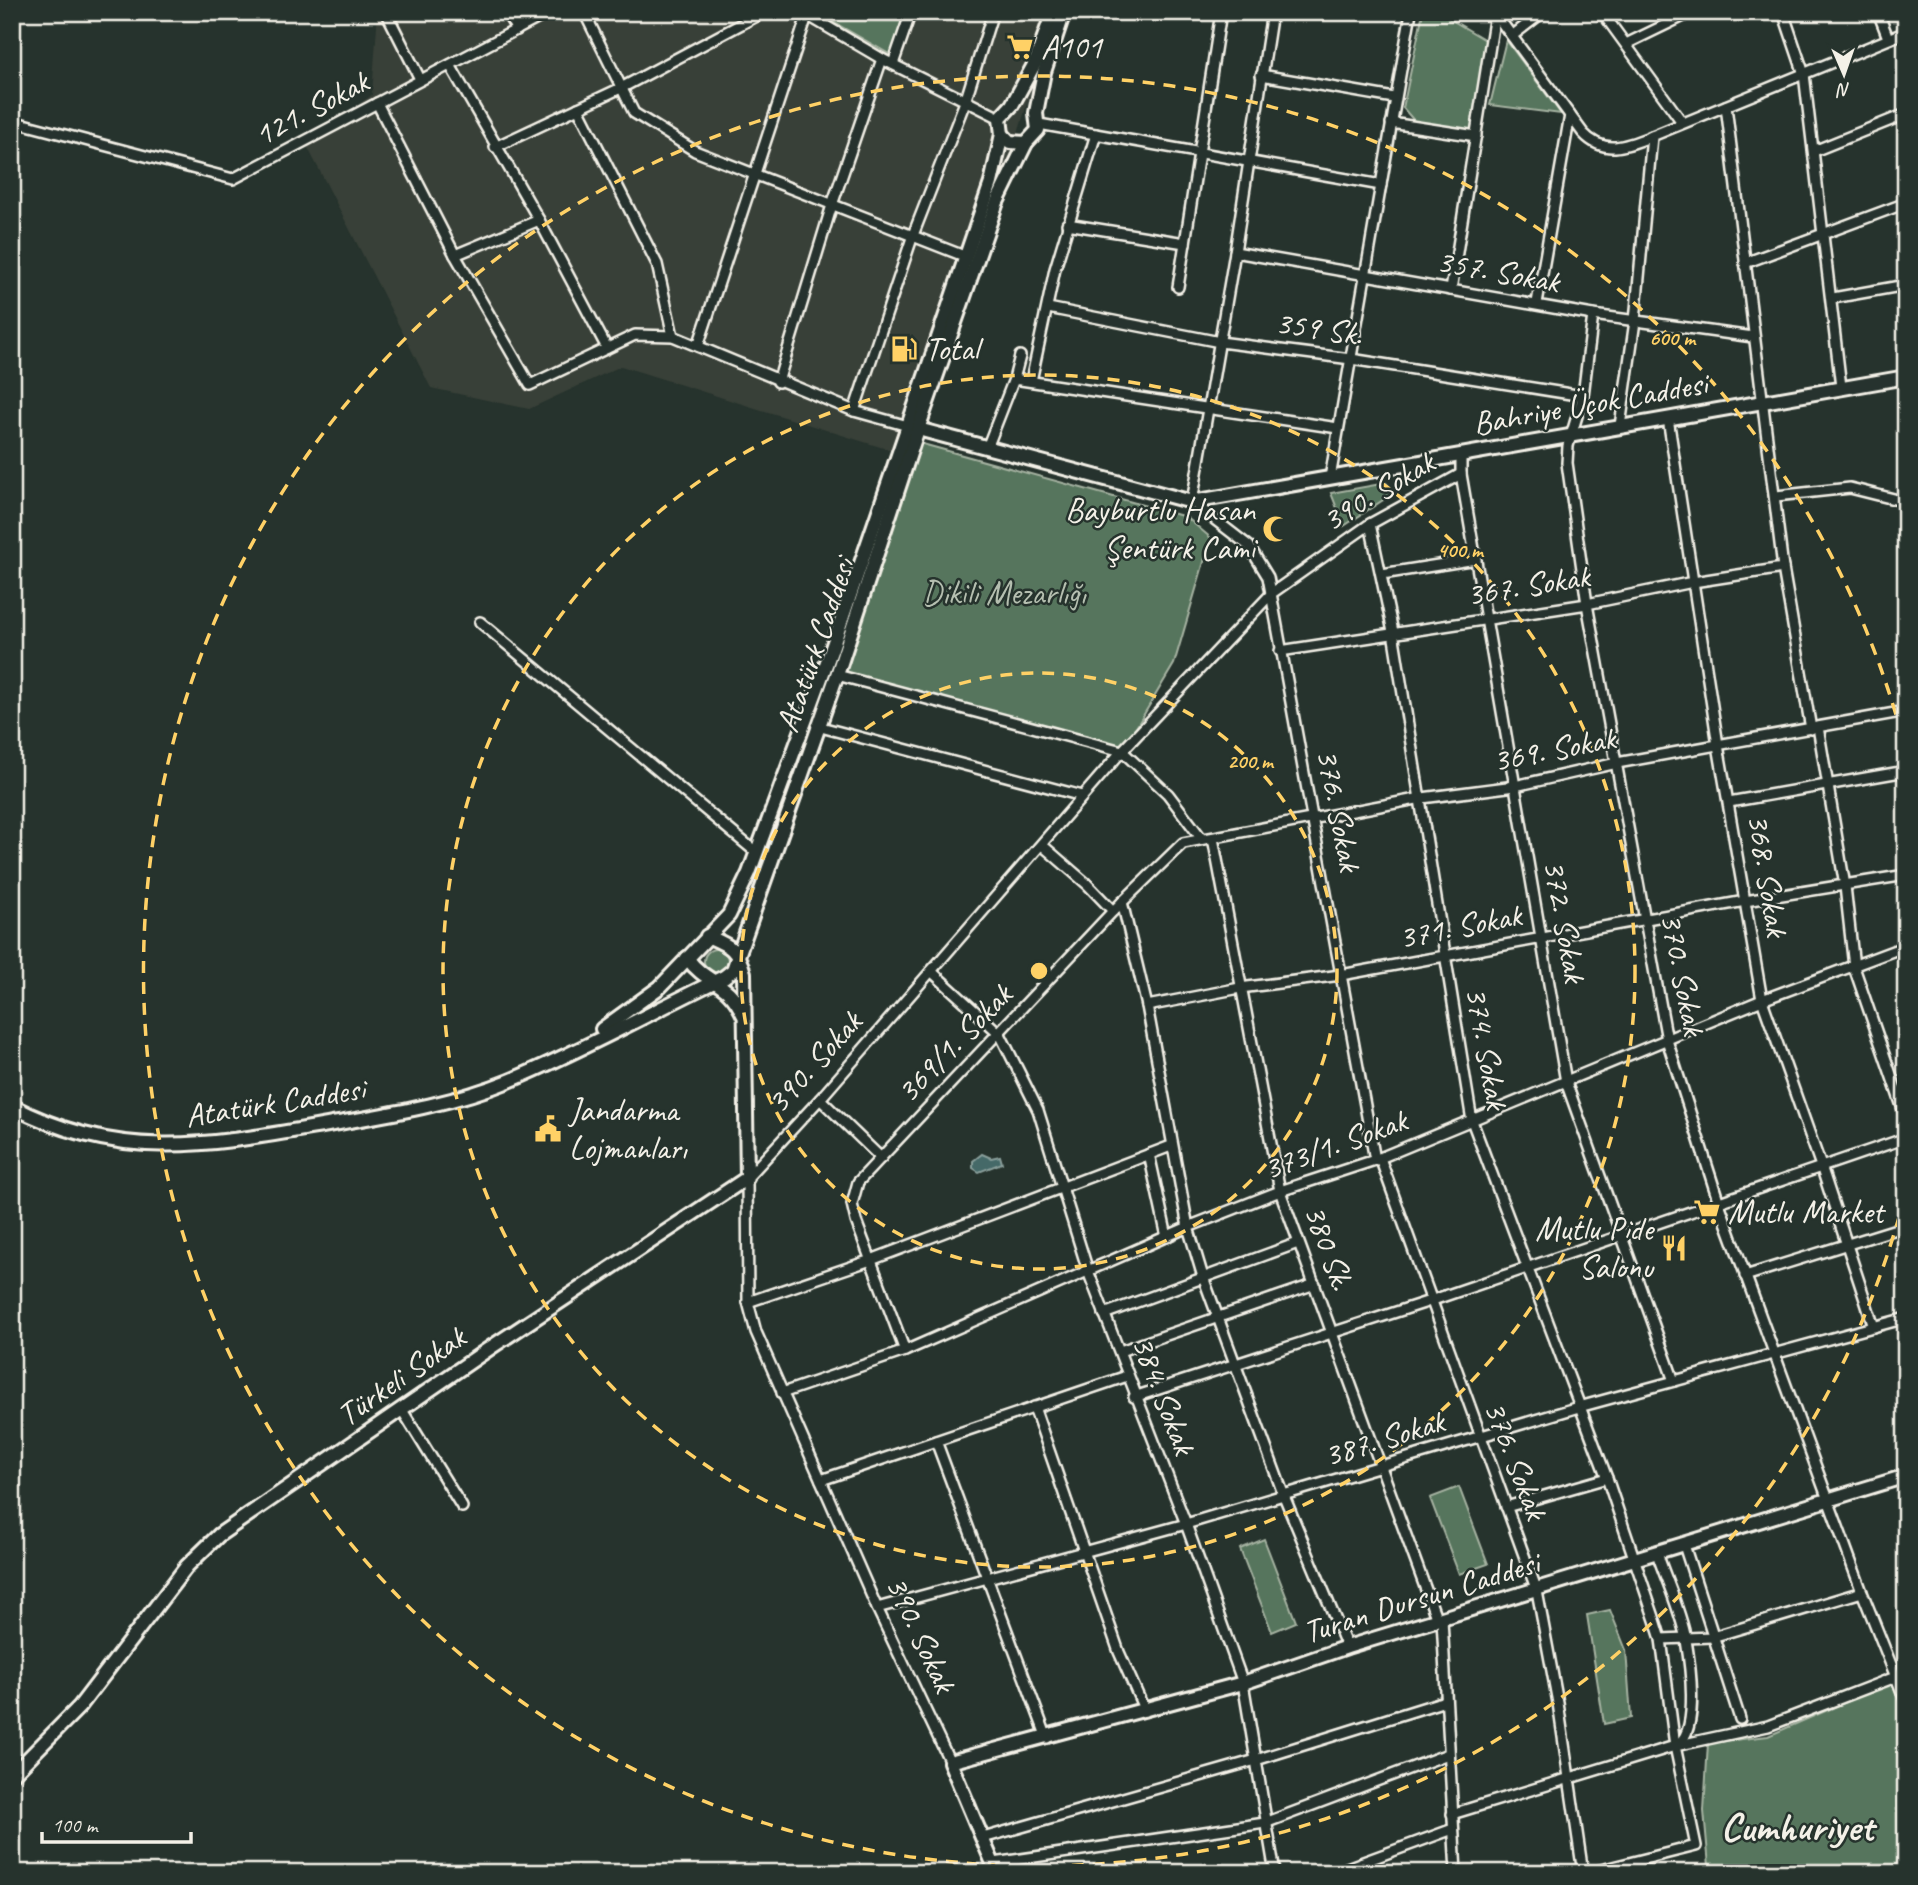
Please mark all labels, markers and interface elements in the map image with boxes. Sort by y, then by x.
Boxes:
place label: A101 [1041,26,1104,68]
supermarket icon: A101 [1005,32,1035,62]
north arrow [1810,38,1880,108]
street label: 121. Sokak [247,59,377,156]
text: N [1835,78,1851,102]
street label: 357. Sokak [1433,240,1565,303]
street label: 359 Sk. [1273,301,1366,355]
text: 600 m [1649,325,1697,351]
place label: Total [925,328,984,370]
fuel station icon: Total [889,334,919,364]
street label: Bahriye Üçok Caddesi [1470,361,1714,444]
street label: 390. Sokak [1314,440,1444,541]
place label: Bayburtlu Hasan Şentürk Cami [1065,489,1259,569]
mosque icon: Bayburtlu Hasan Şentürk Cami [1261,514,1291,544]
text: 400 m [1437,537,1485,563]
street label: Atatürk Caddesi [766,549,866,737]
street label: 367. Sokak [1464,554,1594,615]
park label: Dikili Mezarlığı [922,572,1087,614]
street label: 369. Sokak [1489,716,1621,781]
street label: 376. Sokak [1307,745,1372,877]
text: 200 m [1227,748,1275,774]
street label: 368. Sokak [1738,811,1799,941]
street label: 372. Sokak [1534,856,1597,988]
street label: 371. Sokak [1395,893,1527,958]
street label: 370. Sokak [1651,909,1716,1041]
centre of rings [1027,959,1051,983]
street label: 369/1. Sokak [887,973,1022,1111]
street label: 374. Sokak [1456,983,1519,1115]
street label: 390. Sokak [757,1001,872,1122]
street label: Atatürk Caddesi [182,1066,371,1137]
place label: Jandarma Lojmanları [567,1089,689,1169]
street label: 373/1. Sokak [1258,1098,1414,1189]
public building icon: Jandarma Lojmanları [533,1114,563,1144]
place label: Mutlu Market [1728,1191,1887,1233]
supermarket icon: Mutlu Market [1692,1197,1722,1227]
street label: 380 Sk. [1294,1199,1364,1296]
place label: Mutlu Pide Salonu [1535,1208,1655,1288]
restaurant icon: Mutlu Pide Salonu [1659,1233,1689,1263]
street label: Türkeli Sokak [328,1315,475,1436]
street label: 384. Sokak [1122,1330,1206,1462]
street label: 376. Sokak [1474,1395,1558,1527]
street label: 387. Sokak [1319,1399,1451,1476]
street label: Turan Dursun Caddesi [1298,1540,1548,1653]
street label: 390. Sokak [876,1569,967,1701]
scale bar [42,1801,191,1845]
district label: Cumhuriyet [1721,1802,1878,1852]
text: 100 m [52,1812,99,1838]

